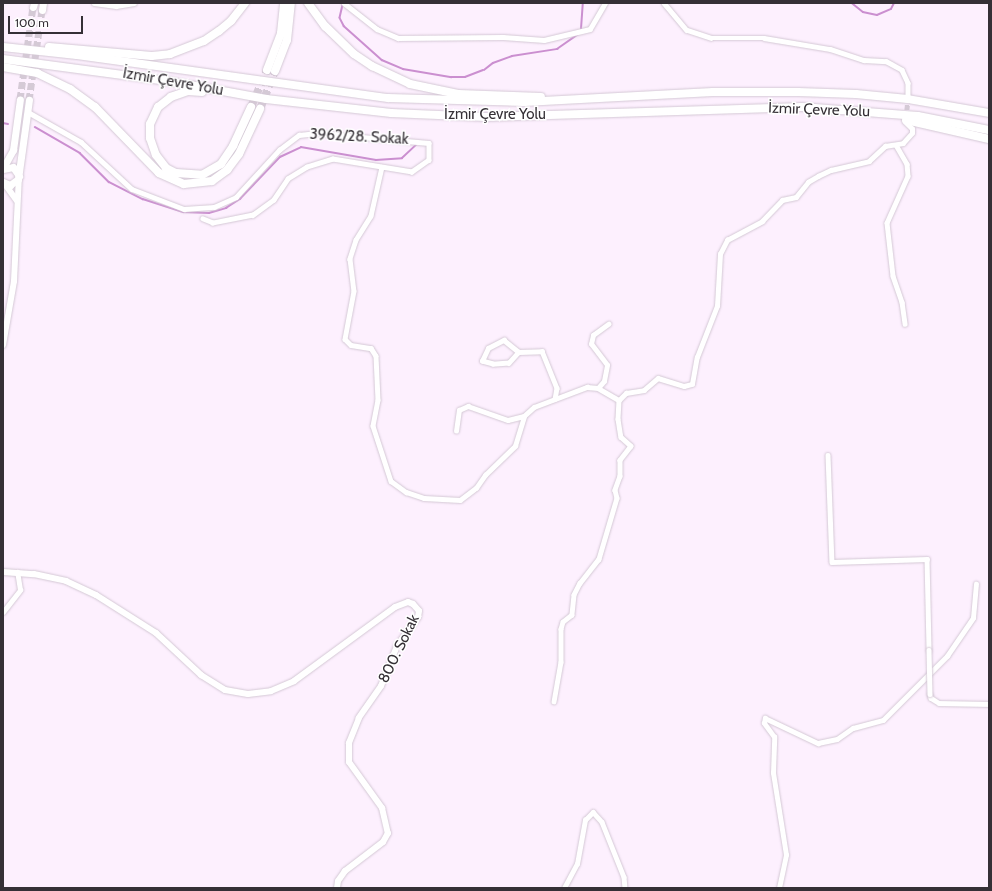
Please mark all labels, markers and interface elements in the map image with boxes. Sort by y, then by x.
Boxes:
scale bar [10,8,85,34]
text: 100 m [15,15,49,30]
street label: İzmir Çevre Yolu [121,64,225,100]
street label: İzmir Çevre Yolu [768,99,870,121]
street label: İzmir Çevre Yolu [444,106,546,124]
street label: 3962/28. Sokak [309,125,409,149]
street label: 800. Sokak [375,612,423,686]

